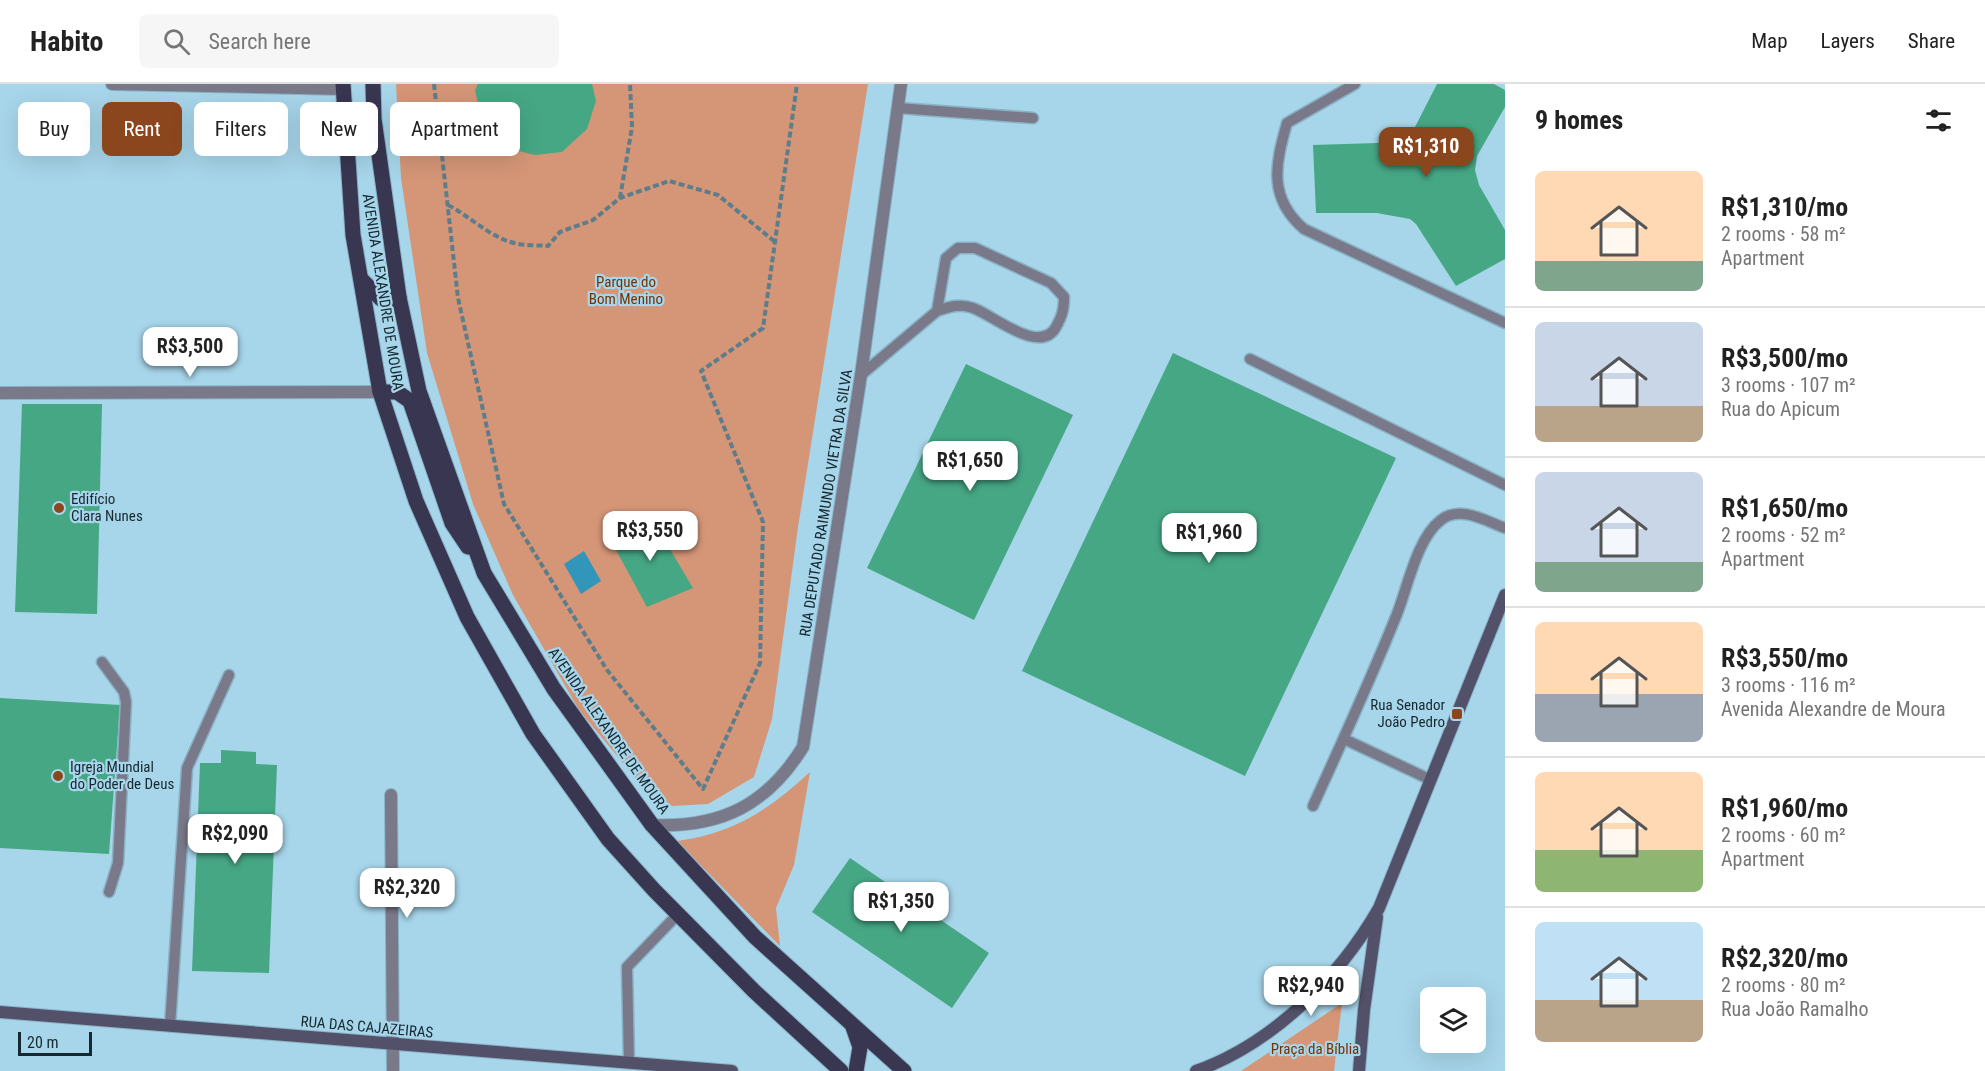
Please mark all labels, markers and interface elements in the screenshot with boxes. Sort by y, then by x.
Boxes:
search box [139,14,559,68]
text: Habito [30,25,103,58]
icon: search [160,25,193,58]
text: Search here [208,29,311,54]
text: Map [1751,29,1788,53]
text: Layers [1821,29,1875,53]
text: Share [1908,29,1955,53]
chip: Buy [18,102,90,156]
chip: Rent [102,102,182,156]
chip: Filters [194,102,288,156]
chip: New [300,102,378,156]
chip: Apartment [390,102,520,156]
icon: filters [1922,104,1955,137]
text: 9 homes [1535,105,1623,135]
pin: R$1,310 [1371,127,1481,178]
text: R$1,310 [1393,134,1459,158]
street label: AVENIDA ALEXANDRE DE MOURA [359,192,408,392]
text: R$1,310/mo [1721,192,1848,222]
icon: home [1583,195,1655,267]
text: 2 rooms · 58 m² [1721,222,1846,246]
text: Apartment [1721,246,1805,270]
park label: Parque do Bom Menino [589,273,663,308]
pin: R$3,500 [135,327,245,378]
text: R$3,500 [157,334,223,358]
text: R$3,500/mo [1721,343,1848,373]
icon: home [1583,346,1655,418]
street label: RUA DEPUTADO RAIMUNDO VIETRA DA SILVA [796,368,856,638]
text: 3 rooms · 107 m² [1721,373,1856,397]
text: Rua do Apicum [1721,397,1840,421]
pin: R$1,650 [915,441,1025,492]
text: R$1,650 [937,448,1003,472]
place label: Edifício Clara Nunes [71,490,143,525]
text: R$1,650/mo [1721,493,1848,523]
icon: home [1583,496,1655,568]
marker: Edifício Clara Nunes [52,501,66,515]
pin: R$3,550 [595,511,705,562]
pin: R$1,960 [1154,513,1264,564]
text: R$3,550 [617,518,683,542]
text: R$1,960 [1176,520,1242,544]
text: 2 rooms · 52 m² [1721,523,1846,547]
text: Apartment [1721,547,1805,571]
text: R$3,550/mo [1721,643,1848,673]
street label: AVENIDA ALEXANDRE DE MOURA [545,644,674,818]
icon: home [1583,646,1655,718]
text: 3 rooms · 116 m² [1721,673,1856,697]
place label: Rua Senador João Pedro [1370,696,1445,731]
text: Avenida Alexandre de Moura [1721,697,1946,721]
marker: Rua Senador João Pedro [1450,707,1464,721]
place label: Igreja Mundial do Poder de Deus [70,758,174,793]
marker: Igreja Mundial do Poder de Deus [51,769,65,783]
text: R$1,960/mo [1721,793,1848,823]
icon: home [1583,796,1655,868]
pin: R$2,090 [180,814,290,865]
text: R$2,090 [202,821,268,845]
text: 2 rooms · 60 m² [1721,823,1846,847]
text: Apartment [1721,847,1805,871]
pin: R$2,320 [352,868,462,919]
text: R$2,320 [374,875,440,899]
pin: R$1,350 [846,882,956,933]
text: R$1,350 [868,889,934,913]
text: R$2,320/mo [1721,943,1848,973]
icon: home [1583,946,1655,1018]
pin: R$2,940 [1256,966,1366,1017]
text: R$2,940 [1278,973,1344,997]
text: 2 rooms · 80 m² [1721,973,1846,997]
map controls [1420,987,1486,1053]
button: layers [1420,987,1486,1053]
text: Rua João Ramalho [1721,997,1869,1021]
street label: RUA DAS CAJAZEIRAS [300,1012,434,1042]
scale bar [18,1029,92,1056]
text: 20 m [27,1033,59,1052]
park label: Praça da Bíblia [1271,1040,1359,1058]

